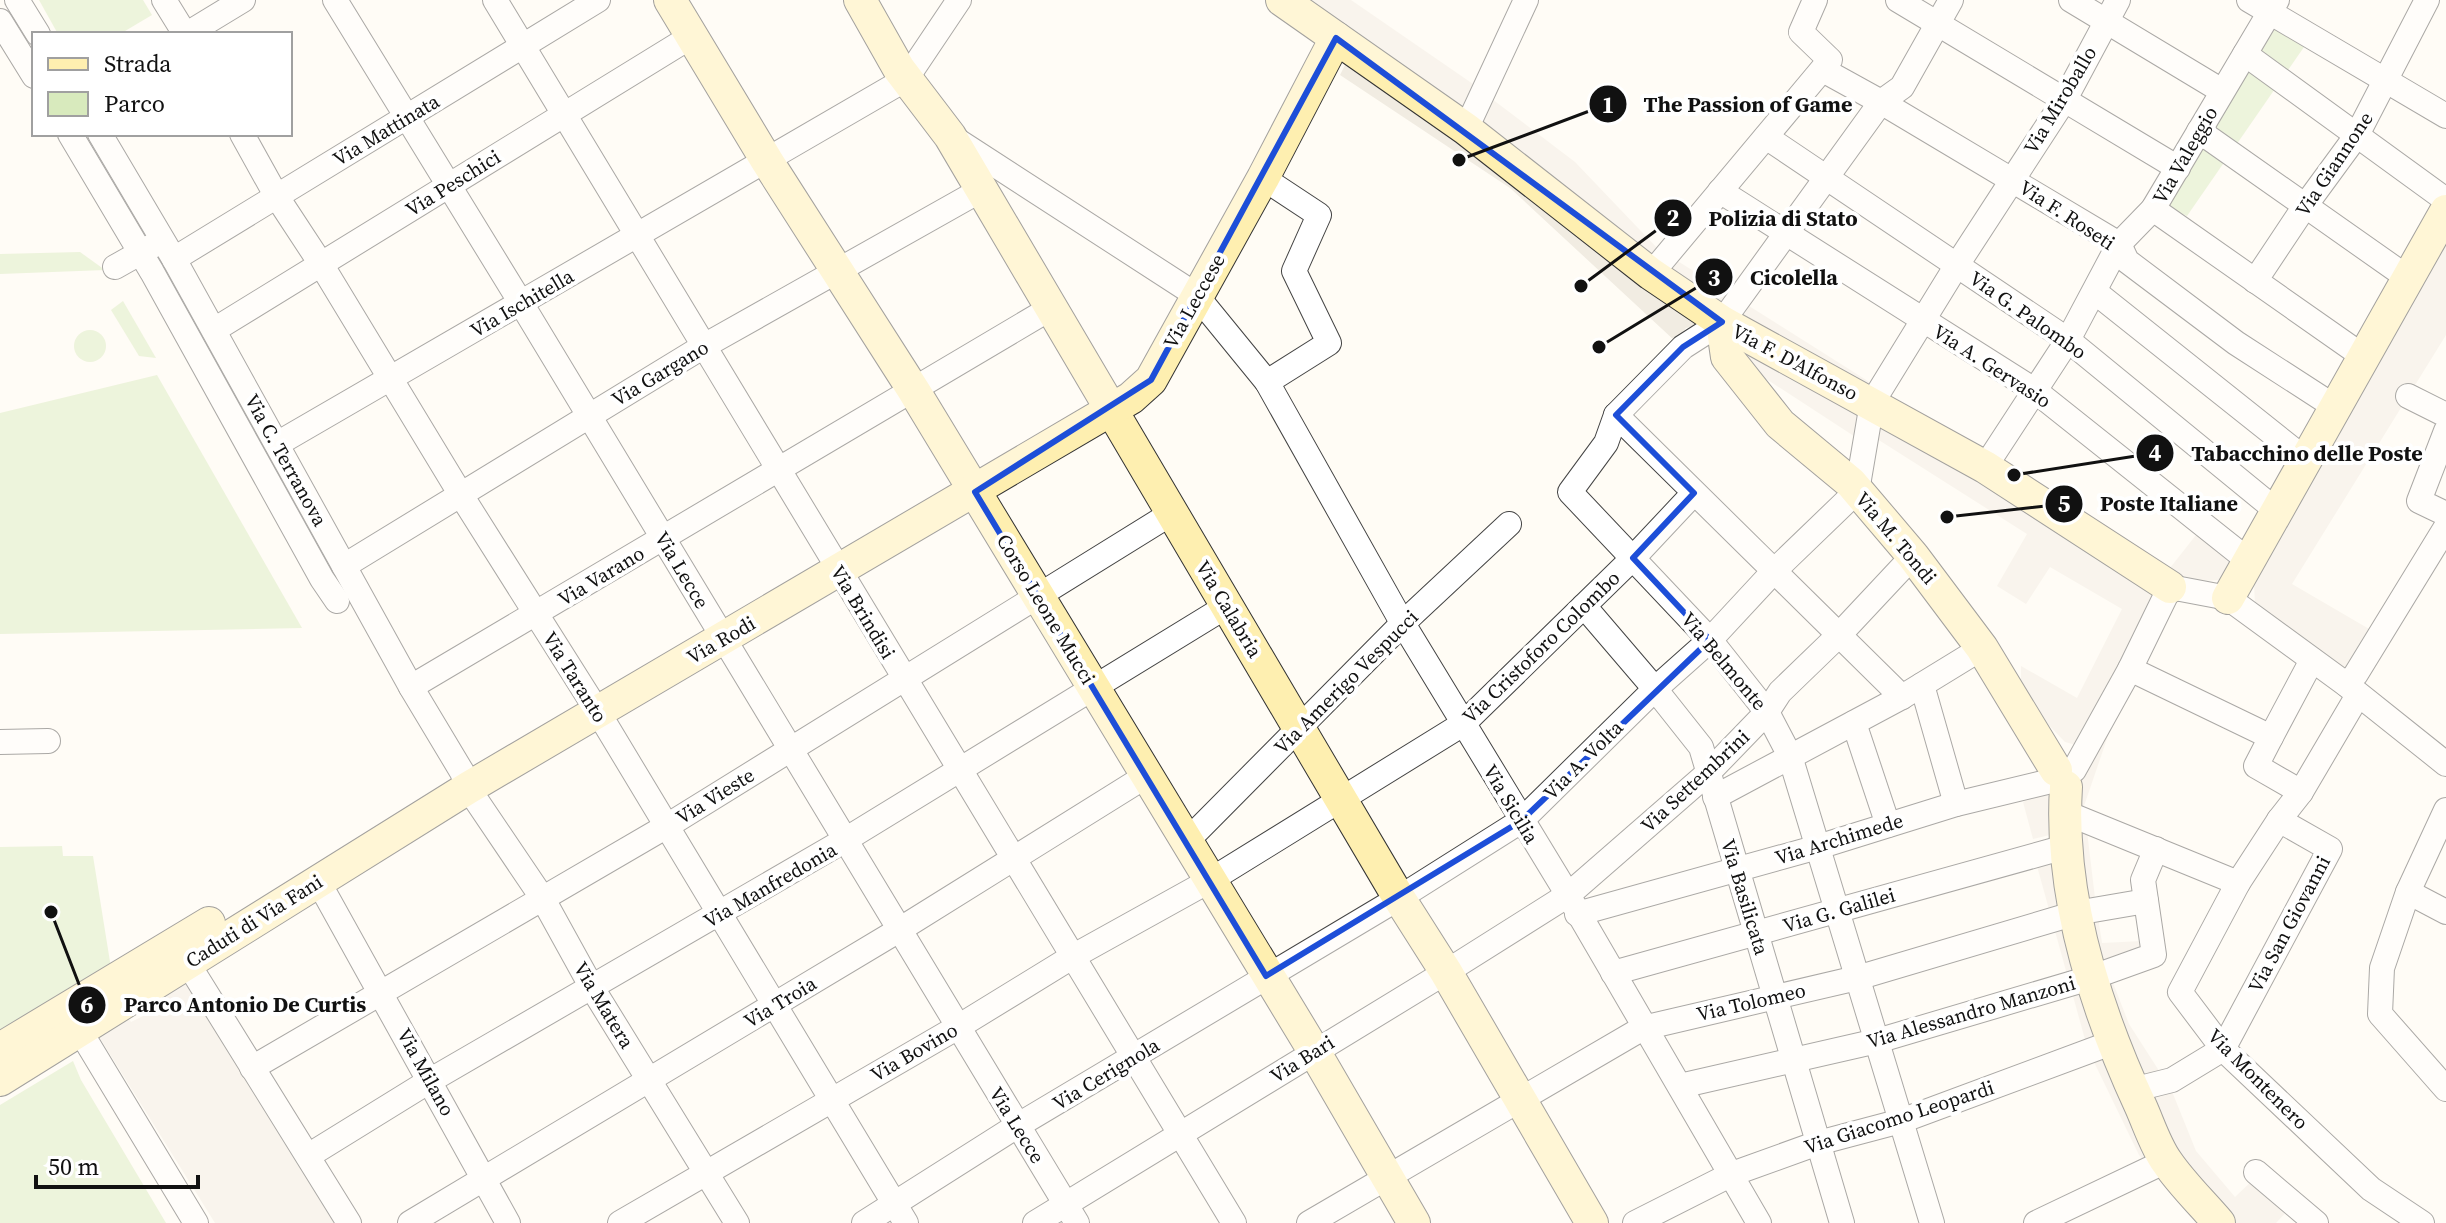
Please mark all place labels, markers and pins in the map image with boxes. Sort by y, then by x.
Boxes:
callout: The Passion of Game [1588,81,1869,127]
callout: Polizia di Stato [1653,195,1874,241]
callout: Cicolella [1694,254,1854,300]
callout: Tabacchino delle Poste [2135,430,2439,476]
callout: Poste Italiane [2044,481,2254,527]
callout: Parco Antonio De Curtis [67,982,382,1028]

